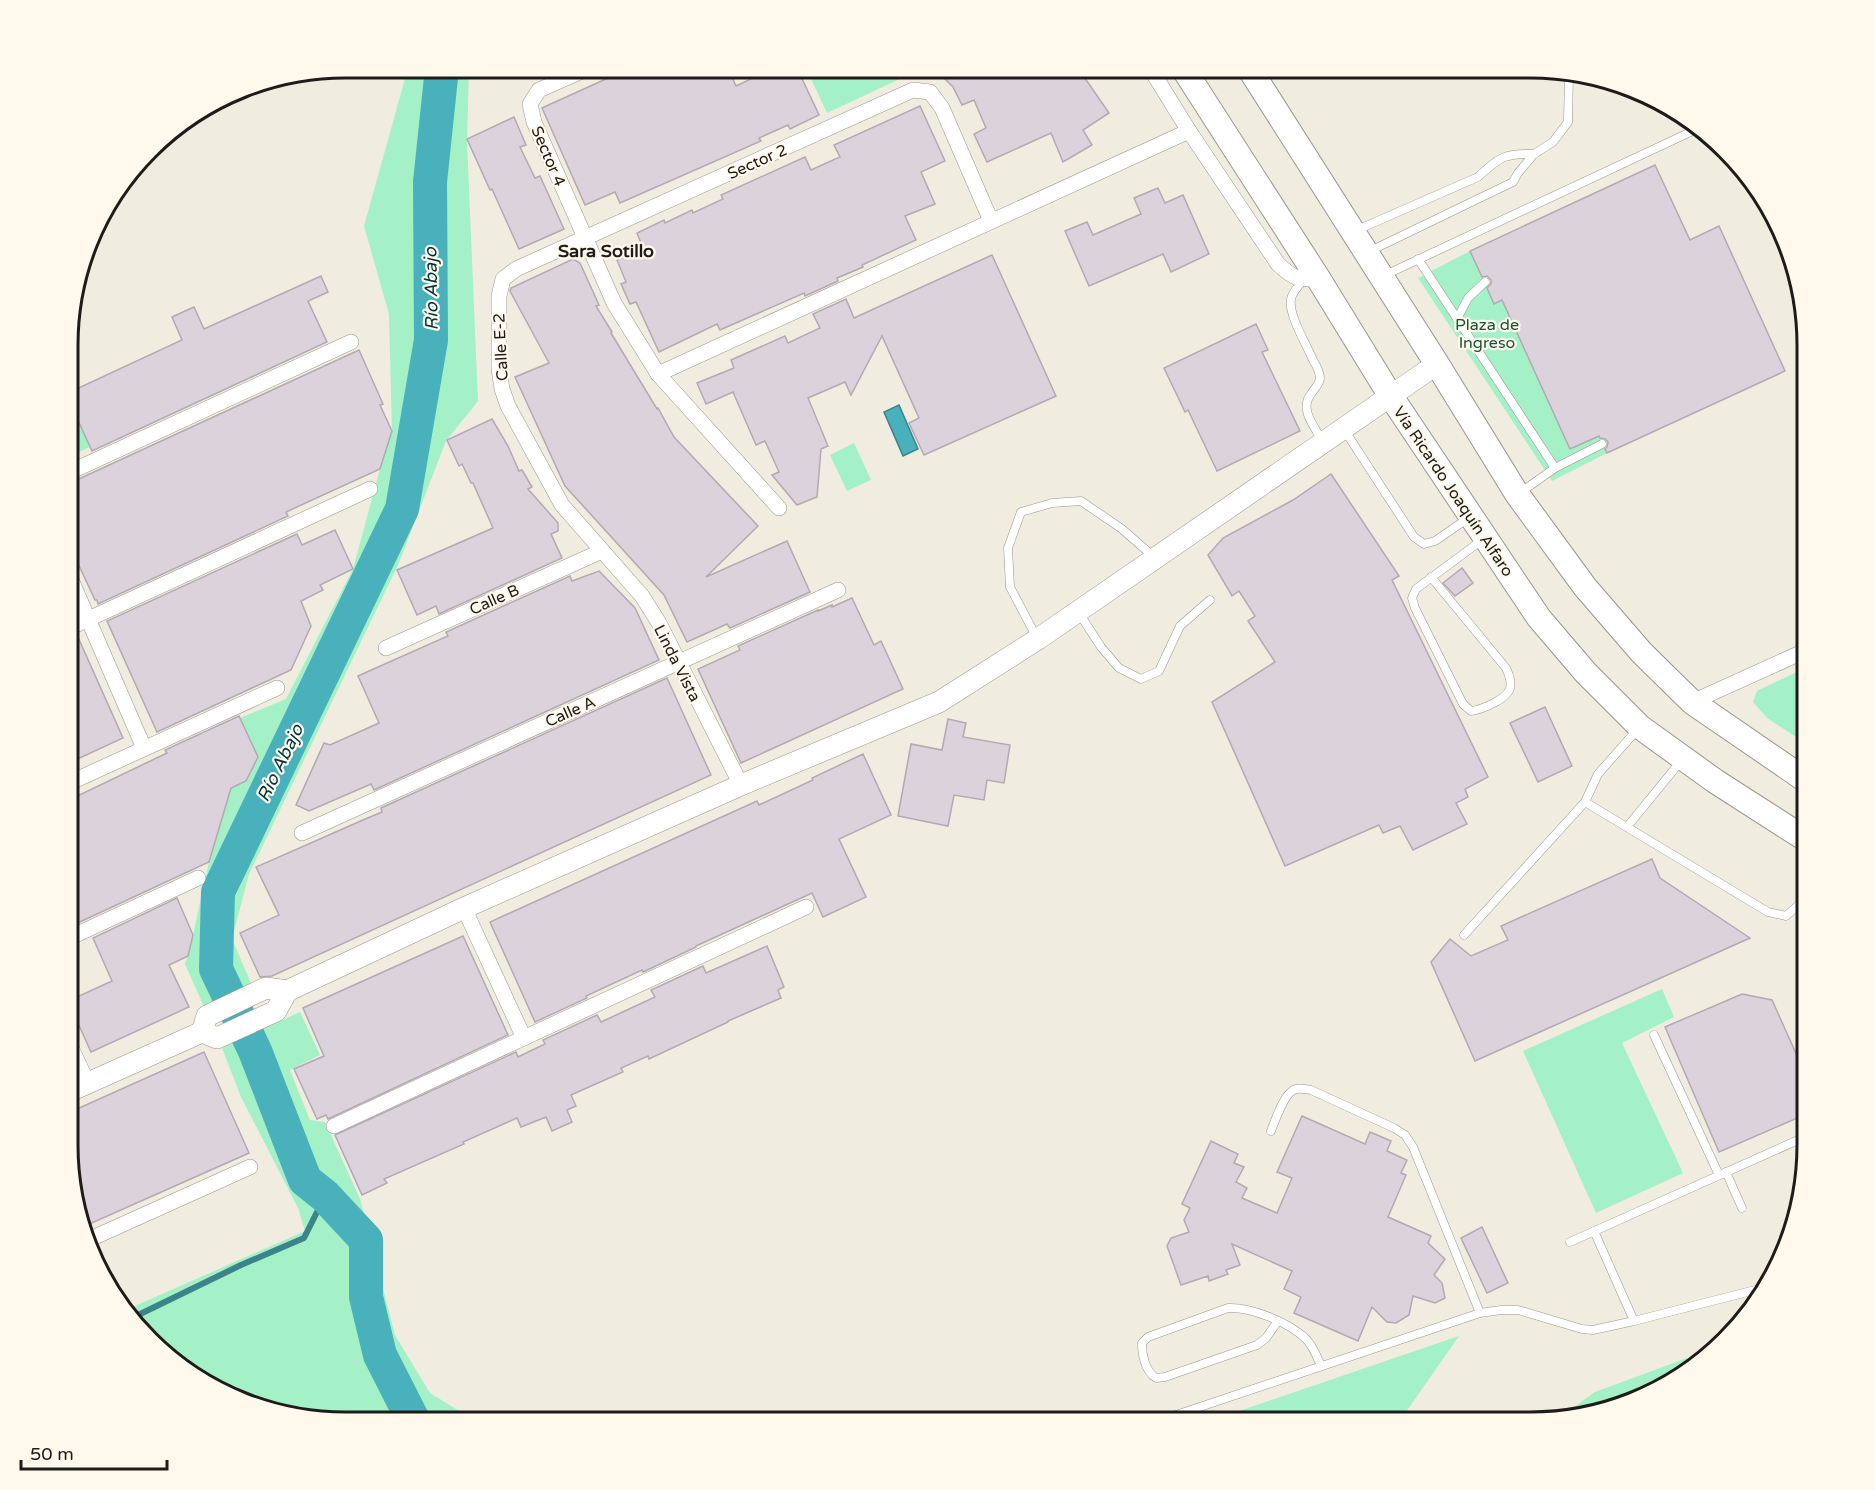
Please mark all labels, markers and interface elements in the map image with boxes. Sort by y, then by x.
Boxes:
street label: Sector 4 [526,123,570,190]
street label: Sector 2 [724,140,790,184]
district label: Sara Sotillo [558,240,654,262]
water label: Río Abajo [419,246,443,331]
street label: Calle E-2 [489,312,513,381]
park label: Plaza de Ingreso [1455,315,1519,353]
street label: Vía Ricardo Joaquín Alfaro [1389,403,1518,580]
street label: Calle B [466,580,522,620]
street label: Linda Vista [649,622,705,705]
street label: Calle A [542,692,599,732]
water label: Río Abajo [252,720,309,805]
scale bar [21,1433,166,1471]
text: 50 m [30,1443,74,1465]

